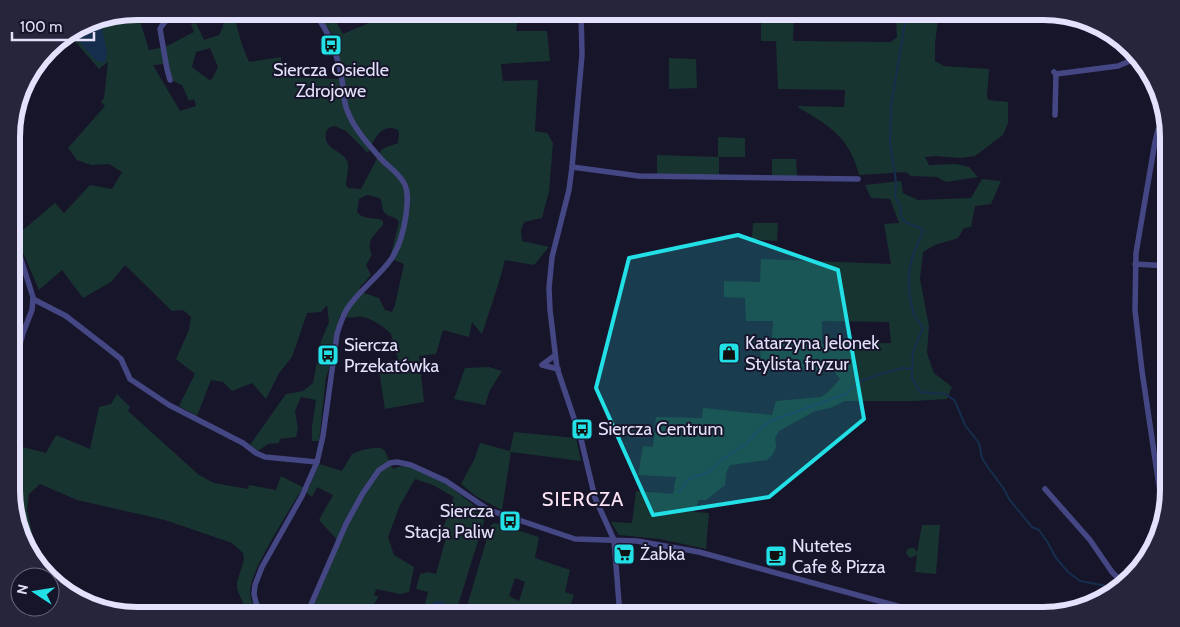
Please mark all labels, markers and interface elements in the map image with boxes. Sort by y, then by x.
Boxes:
scale bar [12,10,95,42]
text: 100 m [20,18,62,36]
bus stop icon: Siercza Osiedle Zdrojowe [319,33,343,57]
place label: Siercza Osiedle Zdrojowe [273,59,389,102]
place label: Katarzyna Jelonek Stylista fryzur [745,332,880,375]
place label: Siercza Przekatówka [344,334,440,377]
shop icon: Katarzyna Jelonek Stylista fryzur [717,341,741,365]
bus stop icon: Siercza Przekatówka [316,343,340,367]
bus stop icon: Siercza Centrum [570,417,594,441]
place label: Siercza Centrum [598,418,723,440]
district label: SIERCZA [542,487,624,511]
place label: Siercza Stacja Paliw [405,500,494,543]
bus stop icon: Siercza Stacja Paliw [498,509,522,533]
place label: Nutetes Cafe & Pizza [792,535,886,578]
supermarket icon: Żabka [612,542,636,566]
place label: Żabka [640,543,685,565]
cafe icon: Nutetes Cafe & Pizza [764,544,788,568]
north arrow [10,567,60,617]
text: N [12,583,32,596]

